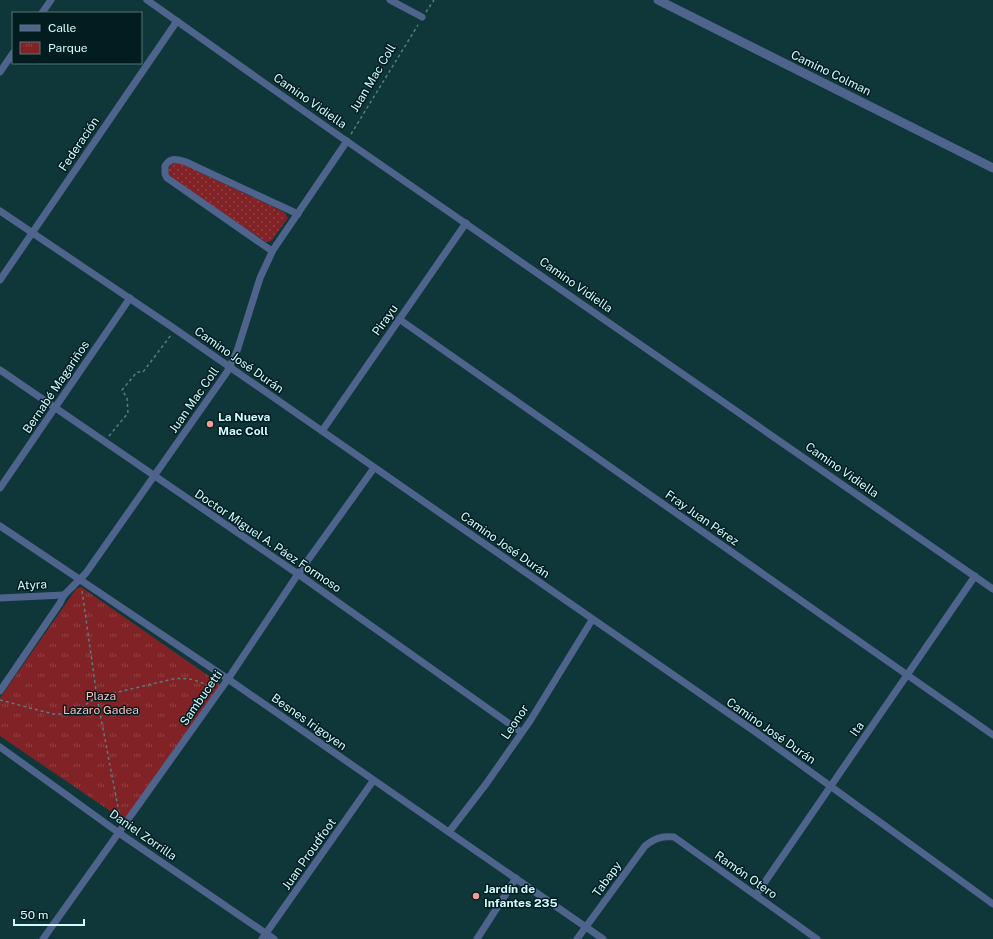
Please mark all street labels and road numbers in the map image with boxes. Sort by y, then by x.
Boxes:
street label: Juan Mac Coll [347,41,399,115]
street label: Camino Colman [789,48,873,98]
street label: Camino Vidiella [271,71,349,131]
street label: Federación [56,114,102,174]
street label: Camino Vidiella [537,255,615,315]
street label: Pirayu [369,302,401,338]
street label: Camino José Durán [192,324,286,396]
street label: Bernabé Magariños [20,338,92,436]
street label: Juan Mac Coll [166,364,222,435]
street label: Camino Vidiella [803,440,881,500]
street label: Doctor Miguel A. Páez Formoso [192,487,344,595]
street label: Fray Juan Pérez [662,487,742,549]
street label: Camino José Durán [458,509,552,581]
street label: Atyra [17,577,47,593]
street label: Sambucetti [177,668,225,728]
street label: Besnes Irigoyen [269,691,349,753]
street label: Camino José Durán [724,695,818,767]
street label: Leonor [498,702,532,742]
street label: Ita [847,719,867,739]
street label: Daniel Zorrilla [107,807,179,863]
street label: Juan Proudfoot [279,815,339,892]
street label: Ramón Otero [712,848,780,902]
street label: Tabapy [590,858,625,899]

